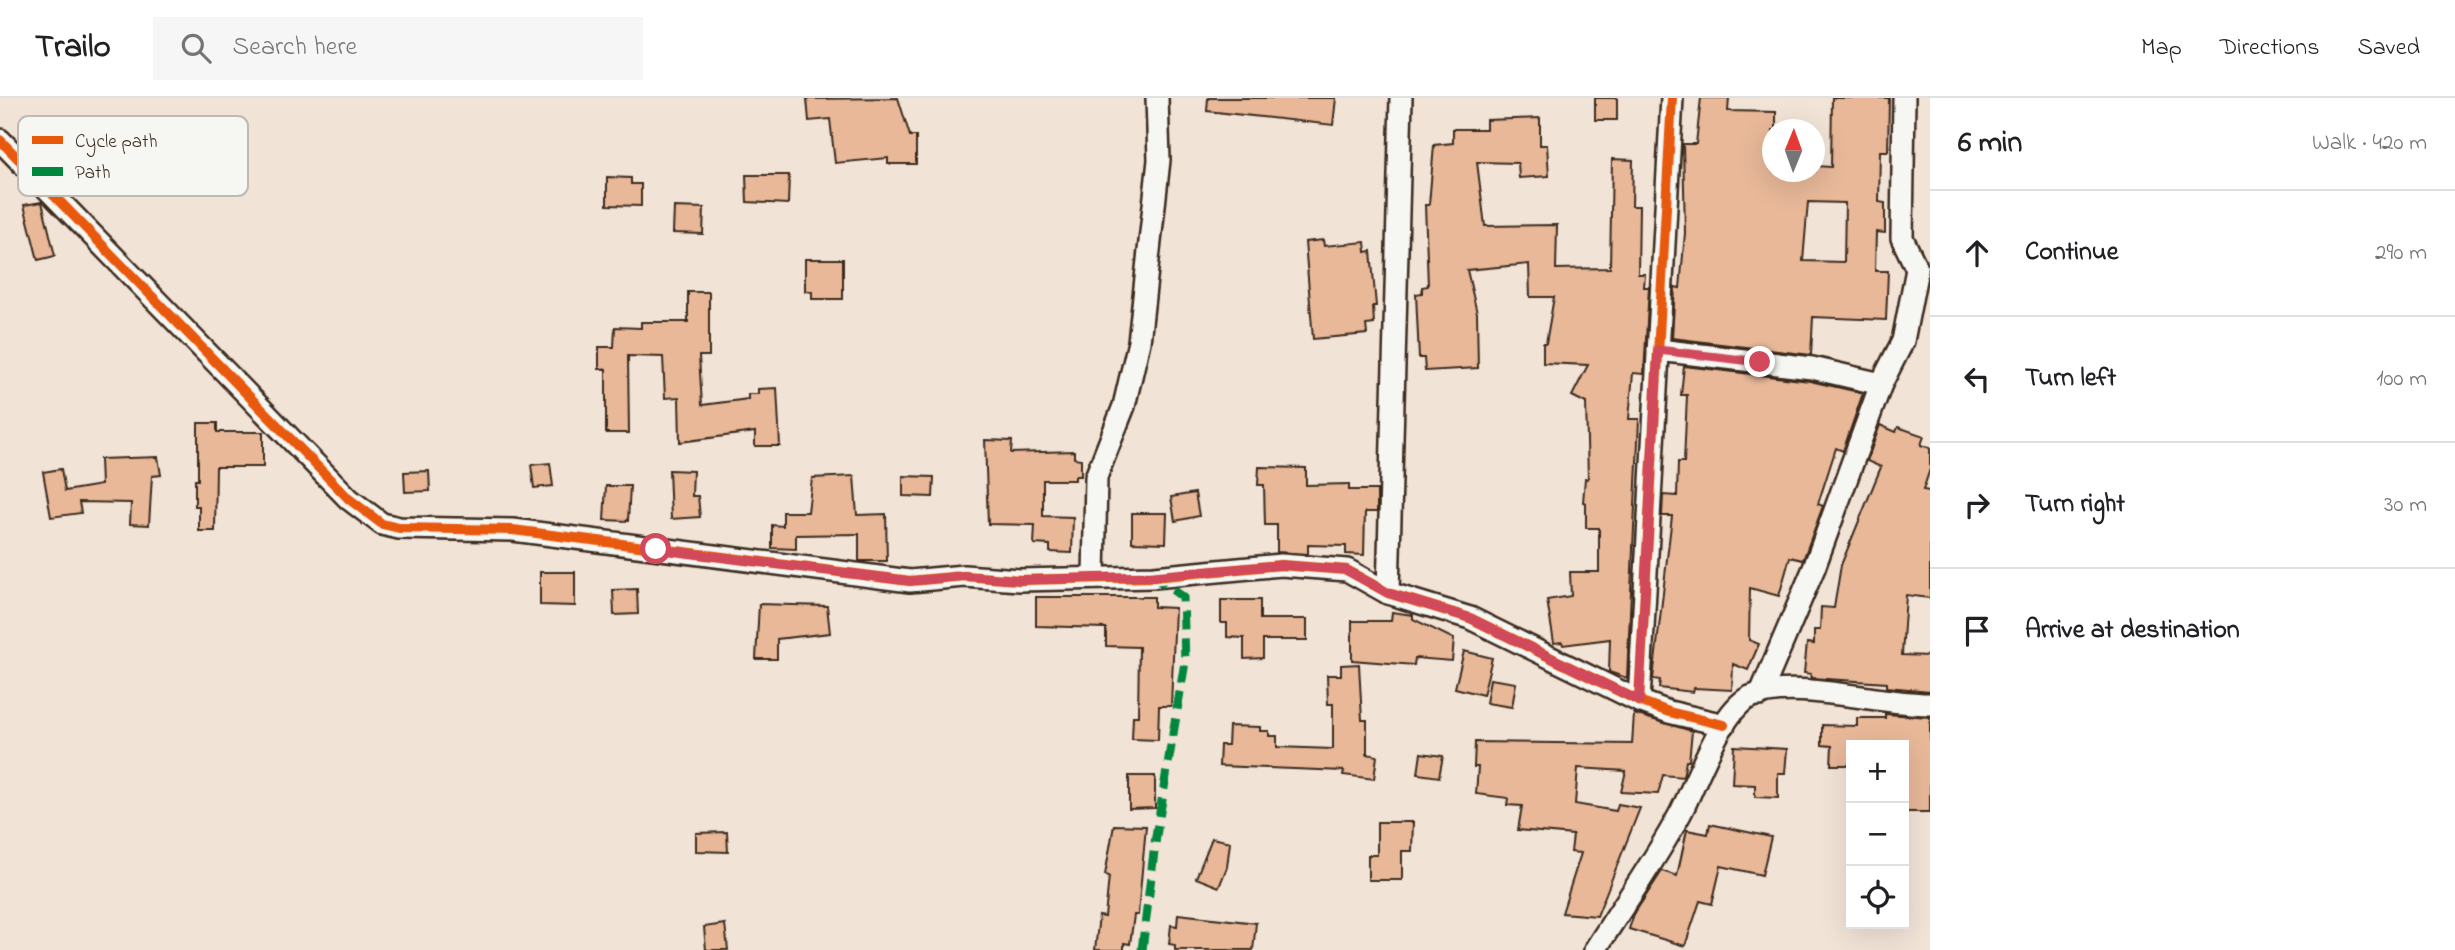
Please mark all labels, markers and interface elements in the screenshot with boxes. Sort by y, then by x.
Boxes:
search box [153,17,643,80]
text: Trailo [35,24,111,72]
icon: search [177,29,215,67]
text: Search here [233,29,357,67]
text: Map [2141,31,2182,66]
text: Directions [2220,31,2319,66]
text: Saved [2357,31,2420,66]
legend [18,116,248,196]
north arrow [1762,119,1825,182]
text: 6 min [1958,122,2022,166]
text: Walk · 420 m [2312,127,2427,160]
text: Cycle path [75,129,157,157]
text: Path [75,160,111,187]
icon: ahead [1958,234,1996,272]
text: Continue [2025,234,2118,272]
text: 290 m [2375,237,2427,270]
route end [1744,346,1775,377]
icon: left [1958,360,1996,398]
text: Turn left [2025,360,2116,398]
text: 100 m [2376,363,2427,396]
icon: right [1958,486,1996,524]
text: Turn right [2025,486,2125,524]
text: 30 m [2384,489,2427,522]
route start [640,533,671,564]
icon: arrive [1958,612,1996,650]
text: Arrive at destination [2025,612,2240,650]
map controls [1846,740,1909,929]
button: + [1846,740,1909,803]
button: − [1846,803,1909,866]
button: locate [1846,866,1909,929]

